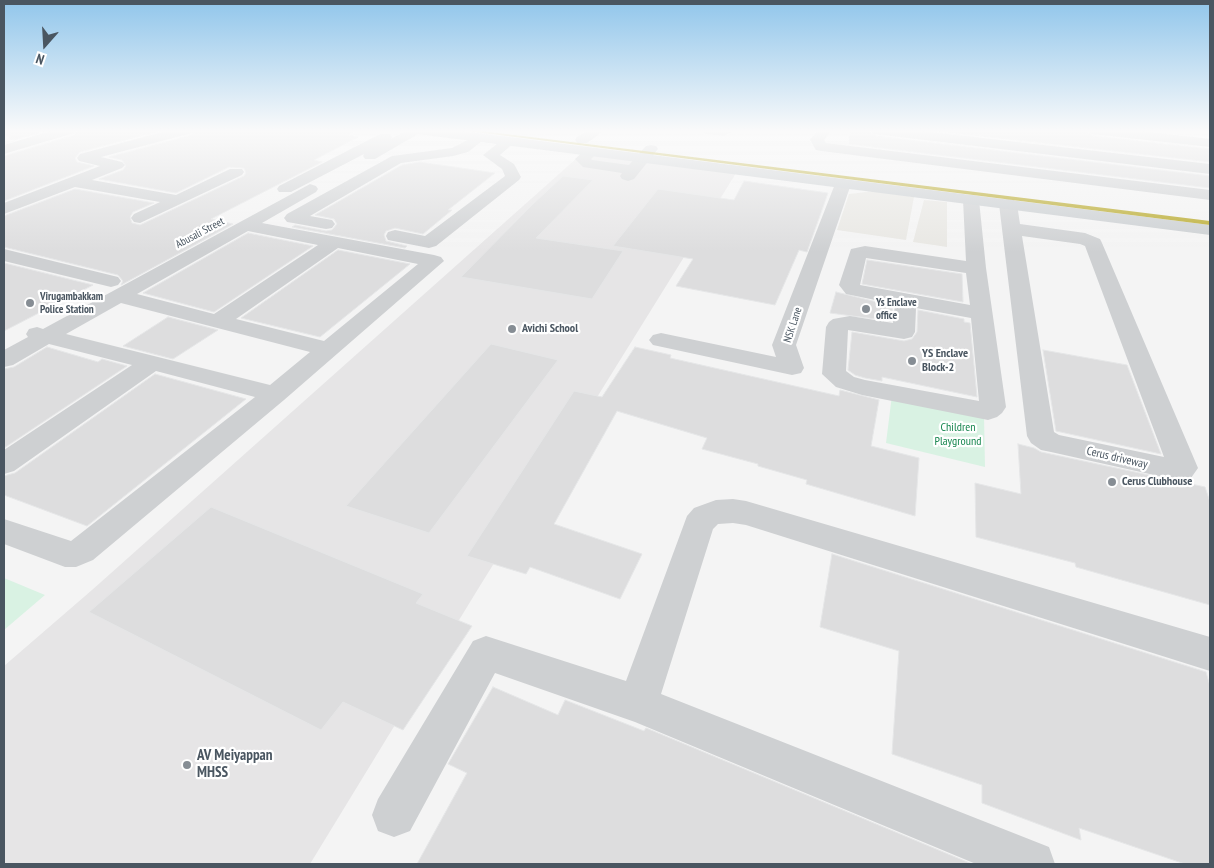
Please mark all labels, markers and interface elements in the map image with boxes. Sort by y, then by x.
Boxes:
north arrow [20,20,70,70]
text: N [34,49,47,69]
street label: Abusali Street [174,215,226,251]
place label: Virugambakkam Police Station [40,290,103,316]
place label: Ys Enclave office [876,296,917,322]
marker: Virugambakkam Police Station [24,297,36,309]
marker: Ys Enclave office [860,303,872,315]
street label: NSK Lane [781,306,805,344]
place label: Avichi School [522,322,578,336]
marker: Avichi School [506,323,518,335]
place label: YS Enclave Block-2 [922,347,968,375]
marker: YS Enclave Block-2 [906,355,918,367]
park label: Children Playground [935,421,981,449]
street label: Cerus driveway [1085,444,1149,472]
place label: Cerus Clubhouse [1122,475,1192,489]
marker: Cerus Clubhouse [1106,476,1118,488]
place label: AV Meiyappan MHSS [197,747,273,782]
marker: AV Meiyappan MHSS [181,759,193,771]

